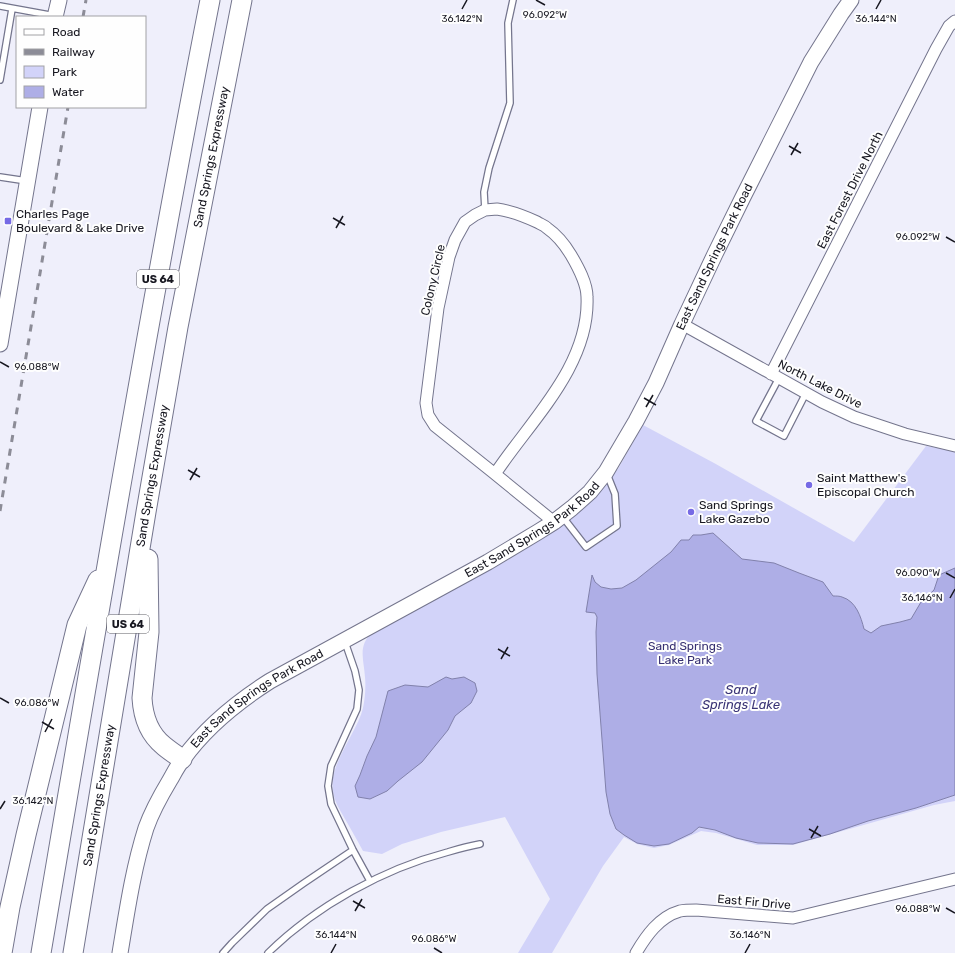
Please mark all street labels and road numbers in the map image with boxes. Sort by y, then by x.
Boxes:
street label: Sand Springs Expressway [191,85,232,229]
street label: East Forest Drive North [814,129,886,251]
street label: East Sand Springs Park Road [673,181,756,332]
street label: Colony Circle [418,243,448,317]
road number: US 64 [137,270,179,288]
street label: North Lake Drive [776,357,865,411]
street label: Sand Springs Expressway [133,403,172,548]
street label: East Sand Springs Park Road [462,479,603,580]
road number: US 64 [107,615,149,633]
street label: East Sand Springs Park Road [188,646,326,751]
street label: Sand Springs Expressway [80,723,118,867]
street label: East Fir Drive [717,892,792,912]

